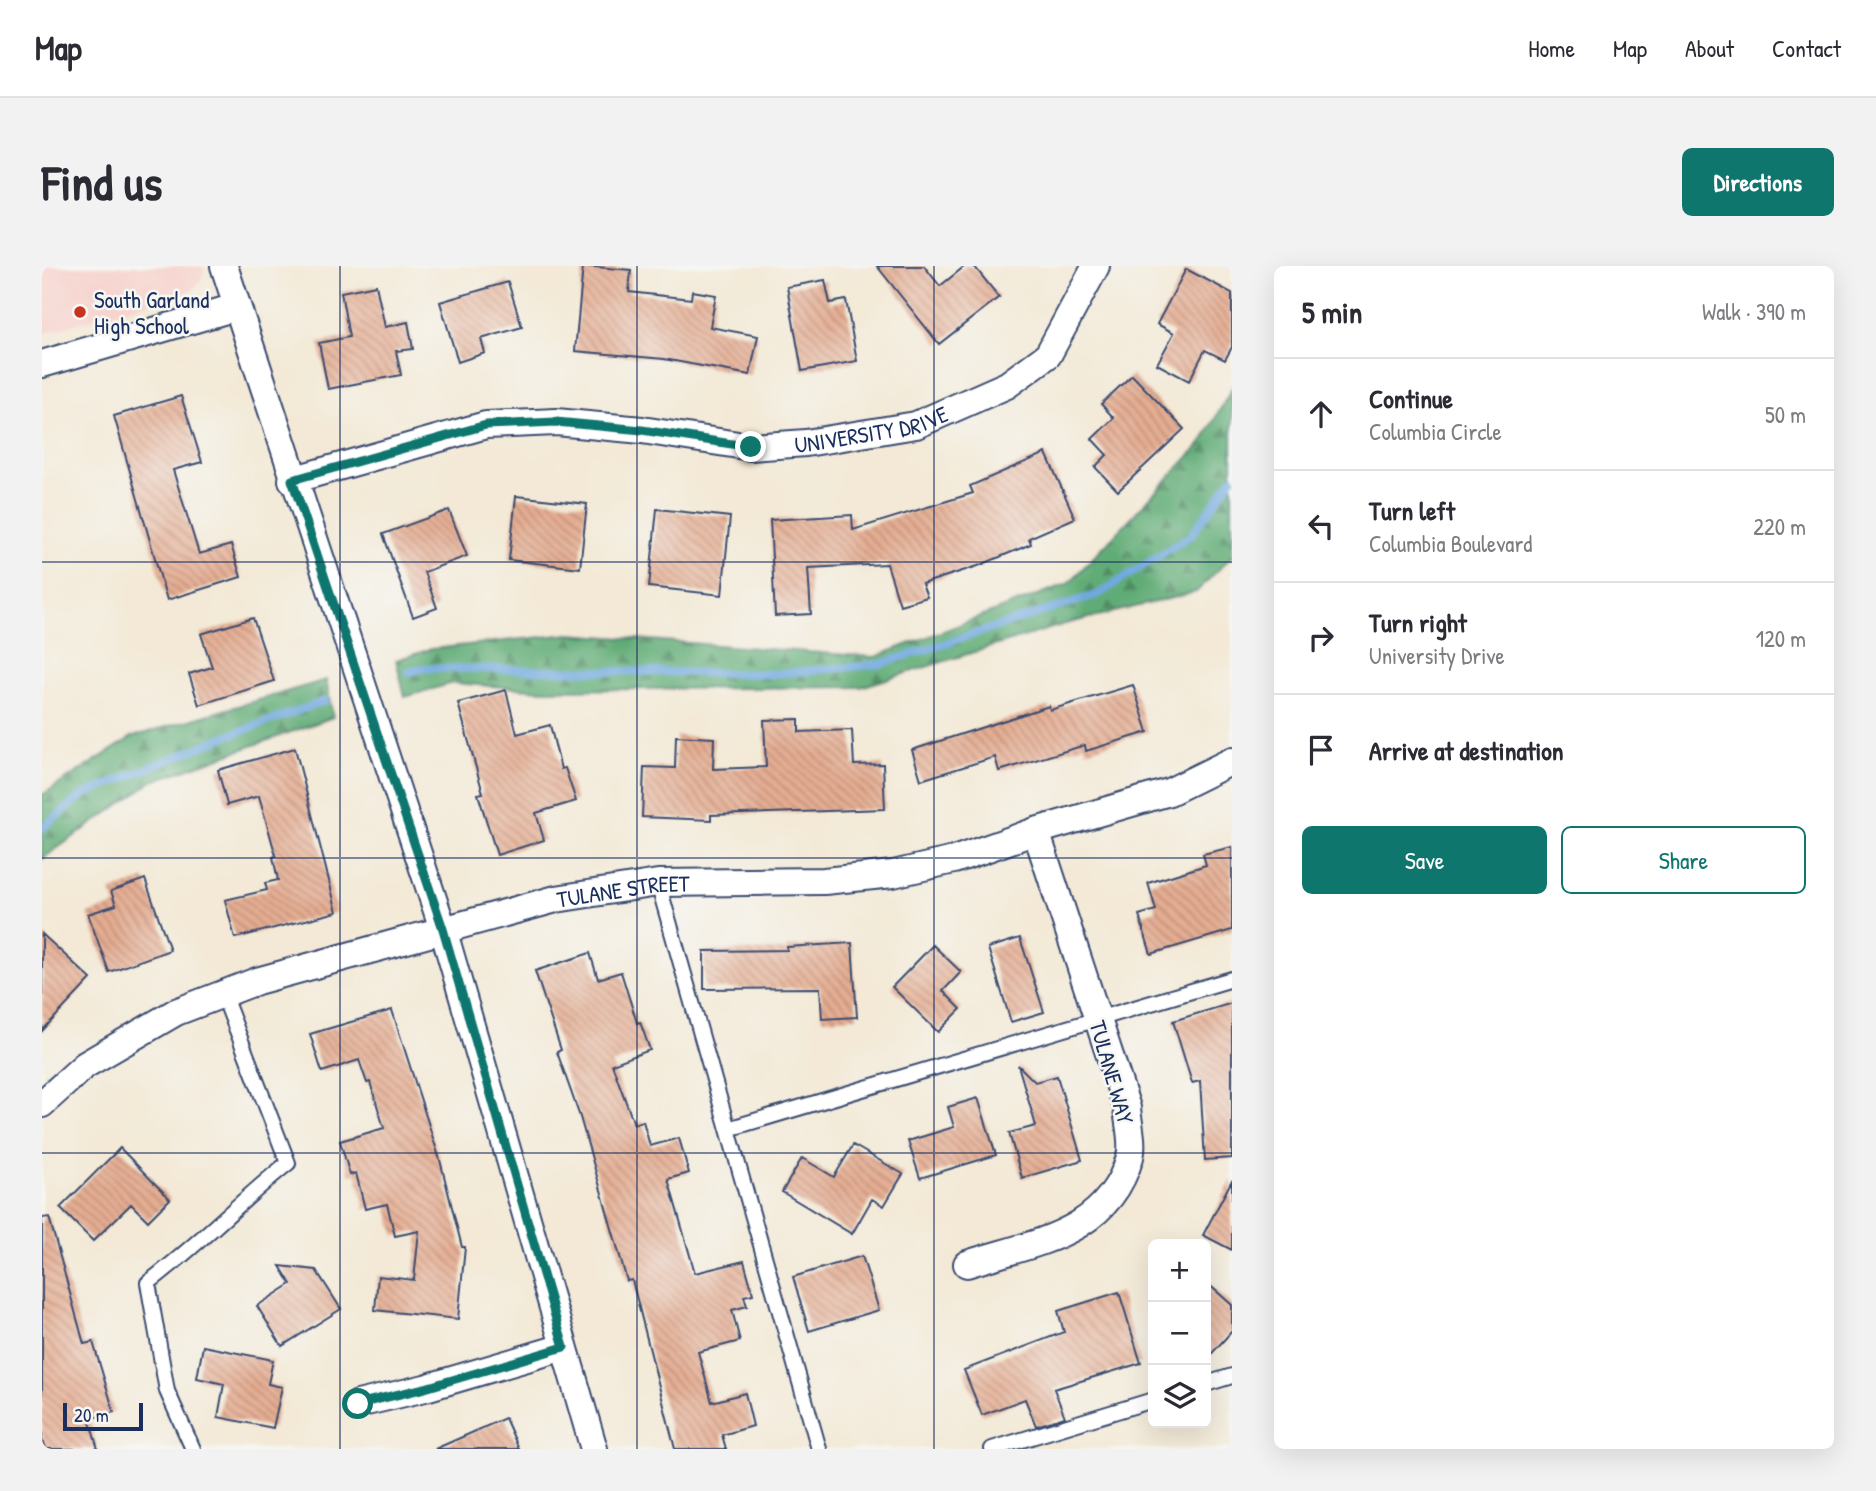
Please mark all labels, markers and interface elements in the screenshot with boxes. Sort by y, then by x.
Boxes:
text: Map [35,26,82,70]
text: Home [1528,32,1575,64]
text: Map [1613,32,1647,64]
text: About [1685,32,1734,64]
text: Contact [1772,32,1841,64]
button: Directions [1682,148,1834,216]
text: Find us [42,149,162,215]
place label: South Garland High School [94,284,209,341]
text: 5 min [1302,292,1362,332]
text: Walk · 390 m [1702,296,1806,327]
marker: South Garland High School [72,304,88,320]
text: Continue [1369,381,1453,416]
icon: ahead [1302,395,1340,433]
street label: UNIVERSITY DRIVE [793,398,952,459]
text: 50 m [1765,399,1806,430]
text: Columbia Circle [1369,416,1502,447]
route end [735,431,766,462]
text: Turn left [1369,493,1455,528]
icon: left [1302,507,1340,545]
text: 220 m [1753,511,1806,542]
text: Columbia Boulevard [1369,528,1532,559]
text: Turn right [1369,605,1467,640]
icon: right [1302,619,1340,657]
text: 120 m [1756,623,1806,654]
text: University Drive [1369,640,1505,671]
icon: arrive [1302,731,1340,769]
text: Arrive at destination [1369,733,1564,768]
button: Save [1302,826,1547,894]
button: Share [1561,826,1806,894]
street label: TULANE STREET [555,867,690,914]
street label: TULANE WAY [1082,1017,1142,1127]
map controls [1148,1239,1211,1428]
button: + [1148,1239,1211,1302]
button: − [1148,1302,1211,1365]
button: layers [1148,1365,1211,1428]
route start [342,1388,373,1419]
scale bar [63,1400,144,1432]
text: 20 m [74,1402,109,1428]

